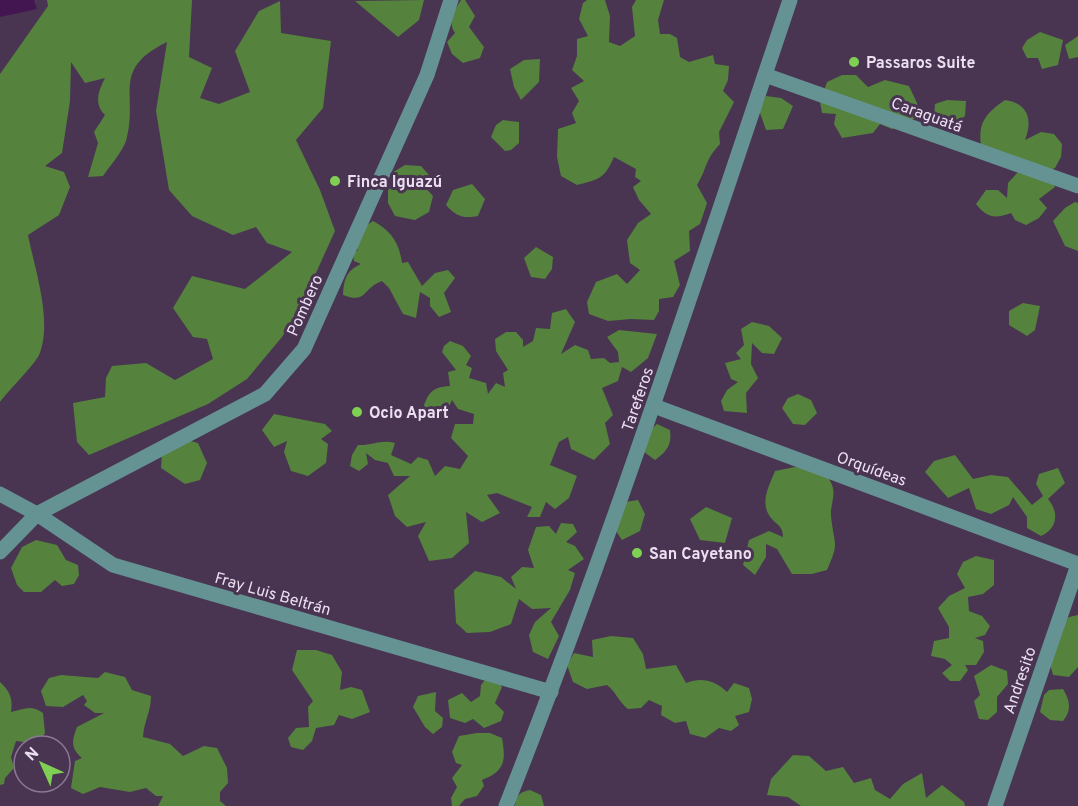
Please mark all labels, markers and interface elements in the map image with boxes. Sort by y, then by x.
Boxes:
place label: Passaros Suite [866,54,975,74]
marker: Passaros Suite [847,55,861,69]
street label: Caraguatá [888,94,965,138]
place label: Finca Iguazú [347,173,442,193]
marker: Finca Iguazú [328,174,342,188]
street label: Pombero [283,272,328,340]
street label: Tareferos [619,365,659,435]
place label: Ocio Apart [369,404,449,424]
marker: Ocio Apart [350,405,364,419]
street label: Orquídeas [834,448,909,492]
place label: San Cayetano [649,545,752,565]
marker: San Cayetano [630,546,644,560]
street label: Fray Luis Beltrán [212,569,333,621]
street label: Andresito [1000,644,1042,717]
north arrow [12,734,72,794]
text: N [22,744,44,766]

